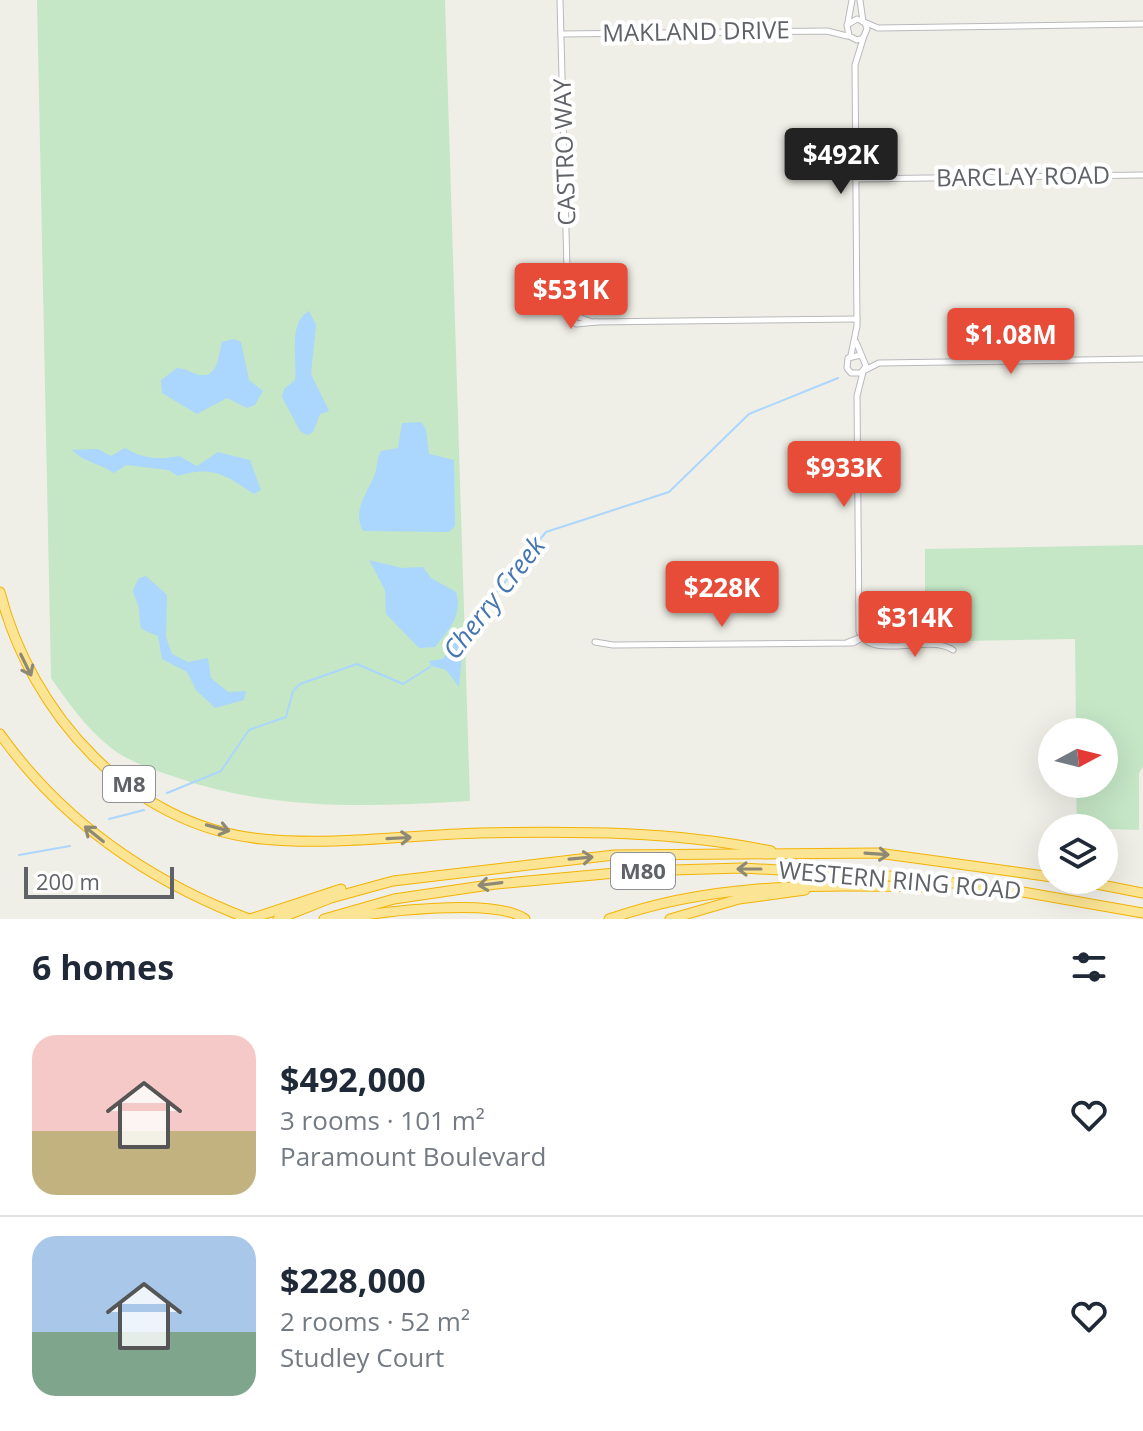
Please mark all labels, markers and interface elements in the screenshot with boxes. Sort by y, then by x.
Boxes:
street label: MAKLAND DRIVE [602,12,790,49]
street label: CASTRO WAY [544,77,583,226]
pin: $492K [785,128,897,196]
text: $492K [803,136,879,172]
street label: BARCLAY ROAD [936,157,1110,194]
pin: $531K [515,263,627,331]
text: $531K [533,271,609,307]
pin: $1.08M [946,308,1076,376]
text: $1.08M [965,316,1057,352]
pin: $933K [788,441,900,509]
text: $933K [806,449,882,485]
water label: Cherry Creek [434,528,553,666]
pin: $228K [666,561,778,629]
text: $228K [684,569,760,605]
pin: $314K [859,591,971,659]
text: $314K [877,599,953,635]
one-way arrow [19,653,34,677]
north arrow [1038,718,1118,798]
map controls [1038,718,1118,894]
road number: M8 [103,766,155,802]
button: layers [1038,814,1118,894]
one-way arrow [205,822,230,837]
one-way arrow [84,825,104,843]
one-way arrow [385,830,412,845]
one-way arrow [863,847,890,862]
one-way arrow [567,850,594,865]
street label: WESTERN RING ROAD [777,852,1023,907]
road number: M80 [611,853,675,889]
one-way arrow [736,861,763,876]
scale bar [24,863,174,899]
text: 200 m [36,866,100,896]
one-way arrow [477,877,504,892]
text: 6 homes [32,944,174,990]
icon: filters [1067,945,1111,989]
text: $492,000 [280,1056,426,1102]
icon: home [96,1067,192,1163]
icon: heart [1067,1093,1111,1137]
text: 3 rooms · 101 m² [280,1102,485,1138]
text: Paramount Boulevard [280,1138,546,1174]
text: $228,000 [280,1257,426,1303]
icon: home [96,1268,192,1364]
icon: heart [1067,1294,1111,1338]
text: 2 rooms · 52 m² [280,1303,470,1339]
text: Studley Court [280,1339,444,1375]

